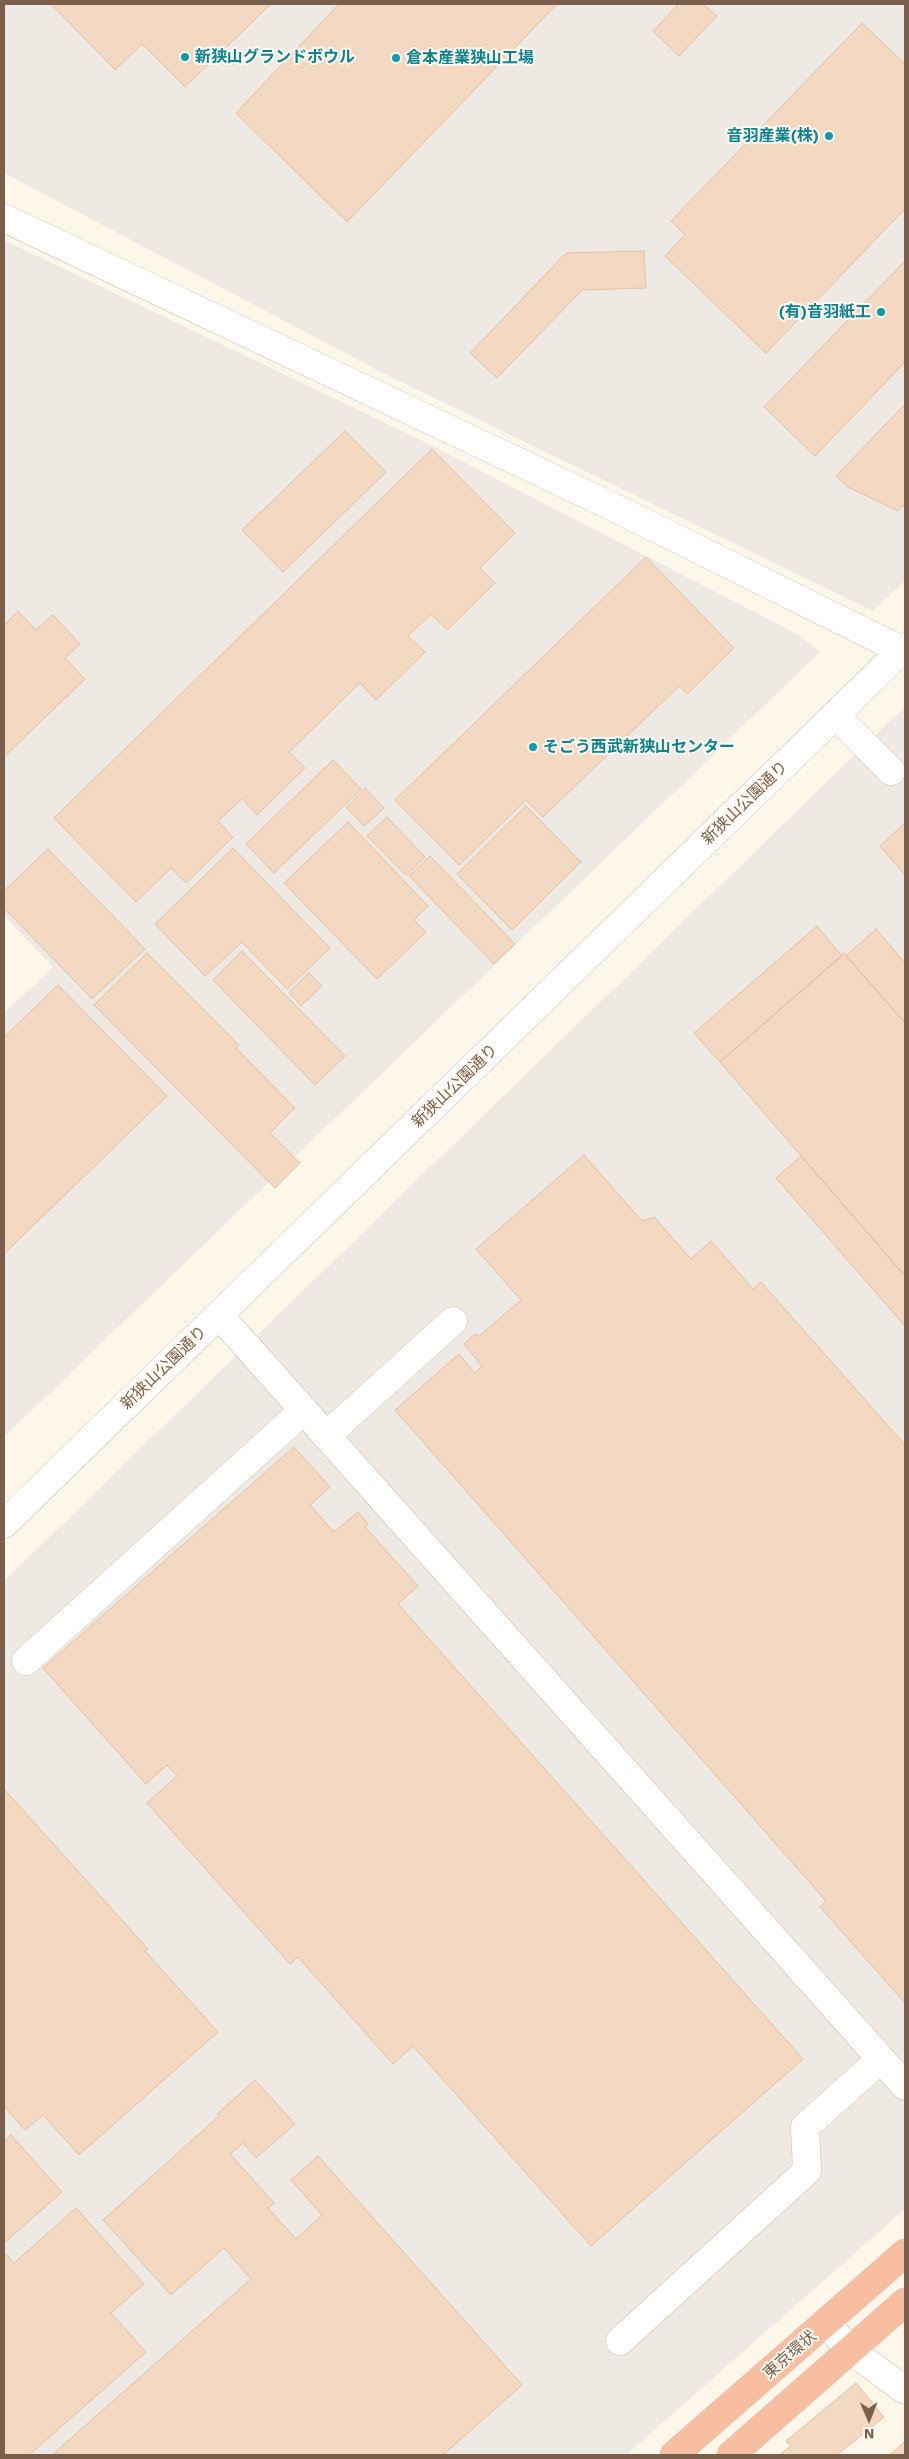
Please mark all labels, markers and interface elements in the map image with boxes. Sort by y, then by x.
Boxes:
place label: 新狭山グランドボウル [195,47,355,67]
place label: 倉本産業狭山工場 [406,48,534,68]
marker: 新狭山グランドボウル [179,51,191,63]
marker: 倉本産業狭山工場 [390,52,402,64]
place label: 音羽産業(株) [726,126,819,146]
marker: 音羽産業(株) [823,130,835,142]
place label: (有)音羽紙工 [778,302,871,322]
marker: (有)音羽紙工 [875,306,887,318]
place label: そごう西武新狭山センター [543,737,735,757]
marker: そごう西武新狭山センター [527,741,539,753]
street label: 新狭山公園通り [698,757,792,849]
street label: 新狭山公園通り [408,1040,502,1132]
street label: 新狭山公園通り [117,1322,211,1414]
street label: 東京環状 [760,2327,820,2383]
north arrow [844,2394,894,2444]
text: N [864,2426,875,2442]

